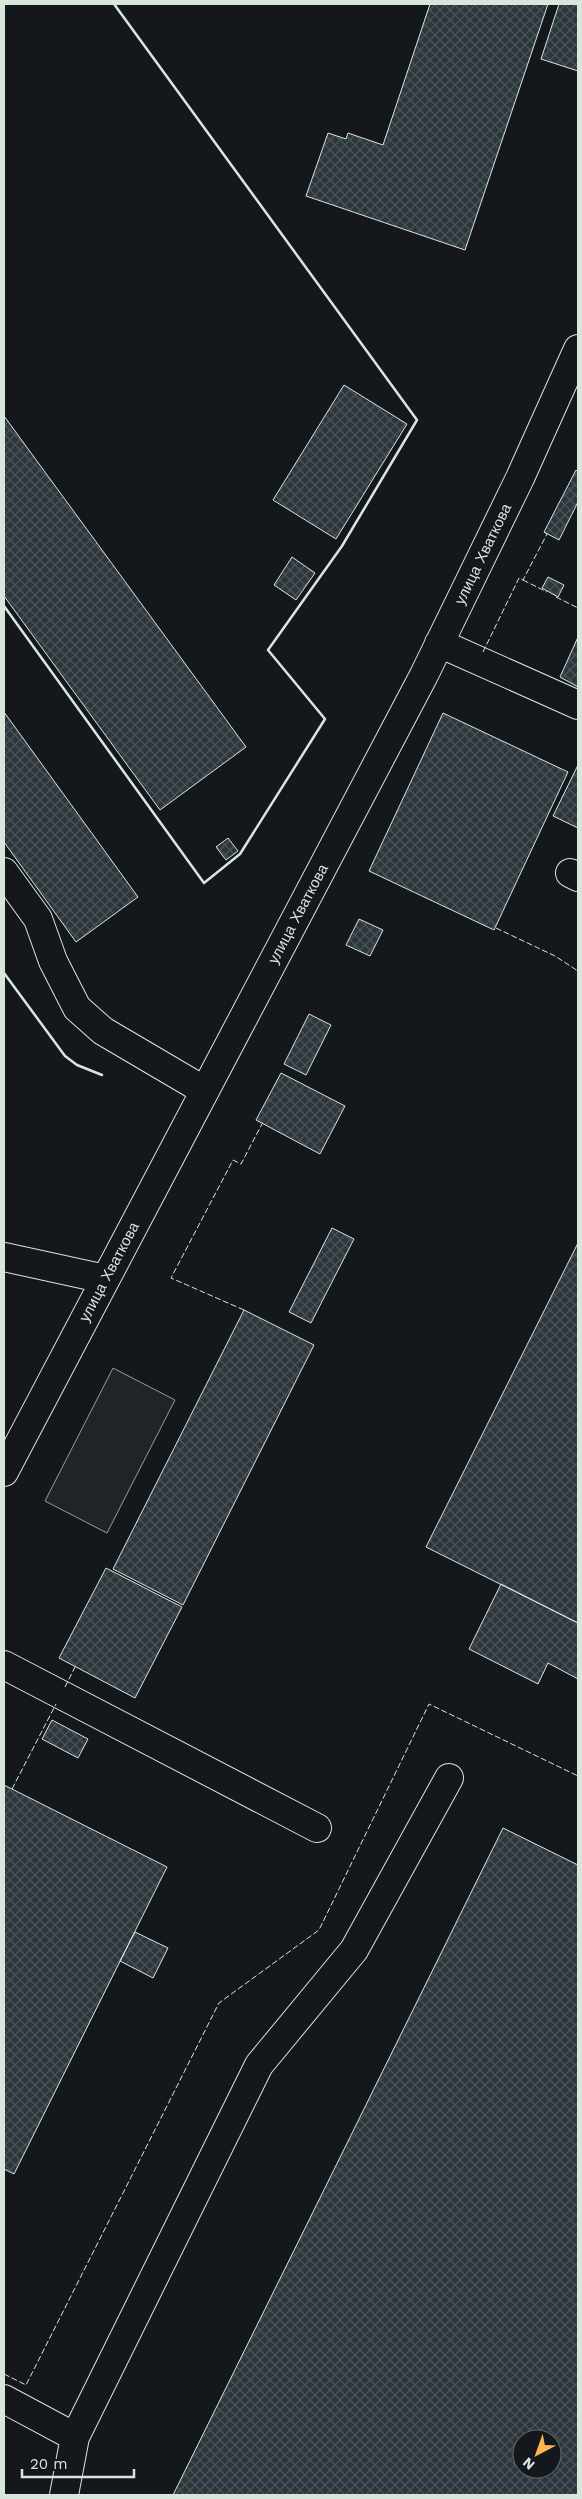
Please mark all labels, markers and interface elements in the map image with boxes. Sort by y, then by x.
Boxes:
street label: улица Хваткова [451,500,516,607]
street label: улица Хваткова [264,861,332,967]
street label: улица Хваткова [75,1219,143,1325]
north arrow [512,2429,562,2479]
scale bar [22,2446,135,2478]
text: N [519,2454,538,2473]
text: 20 m [30,2455,68,2473]

